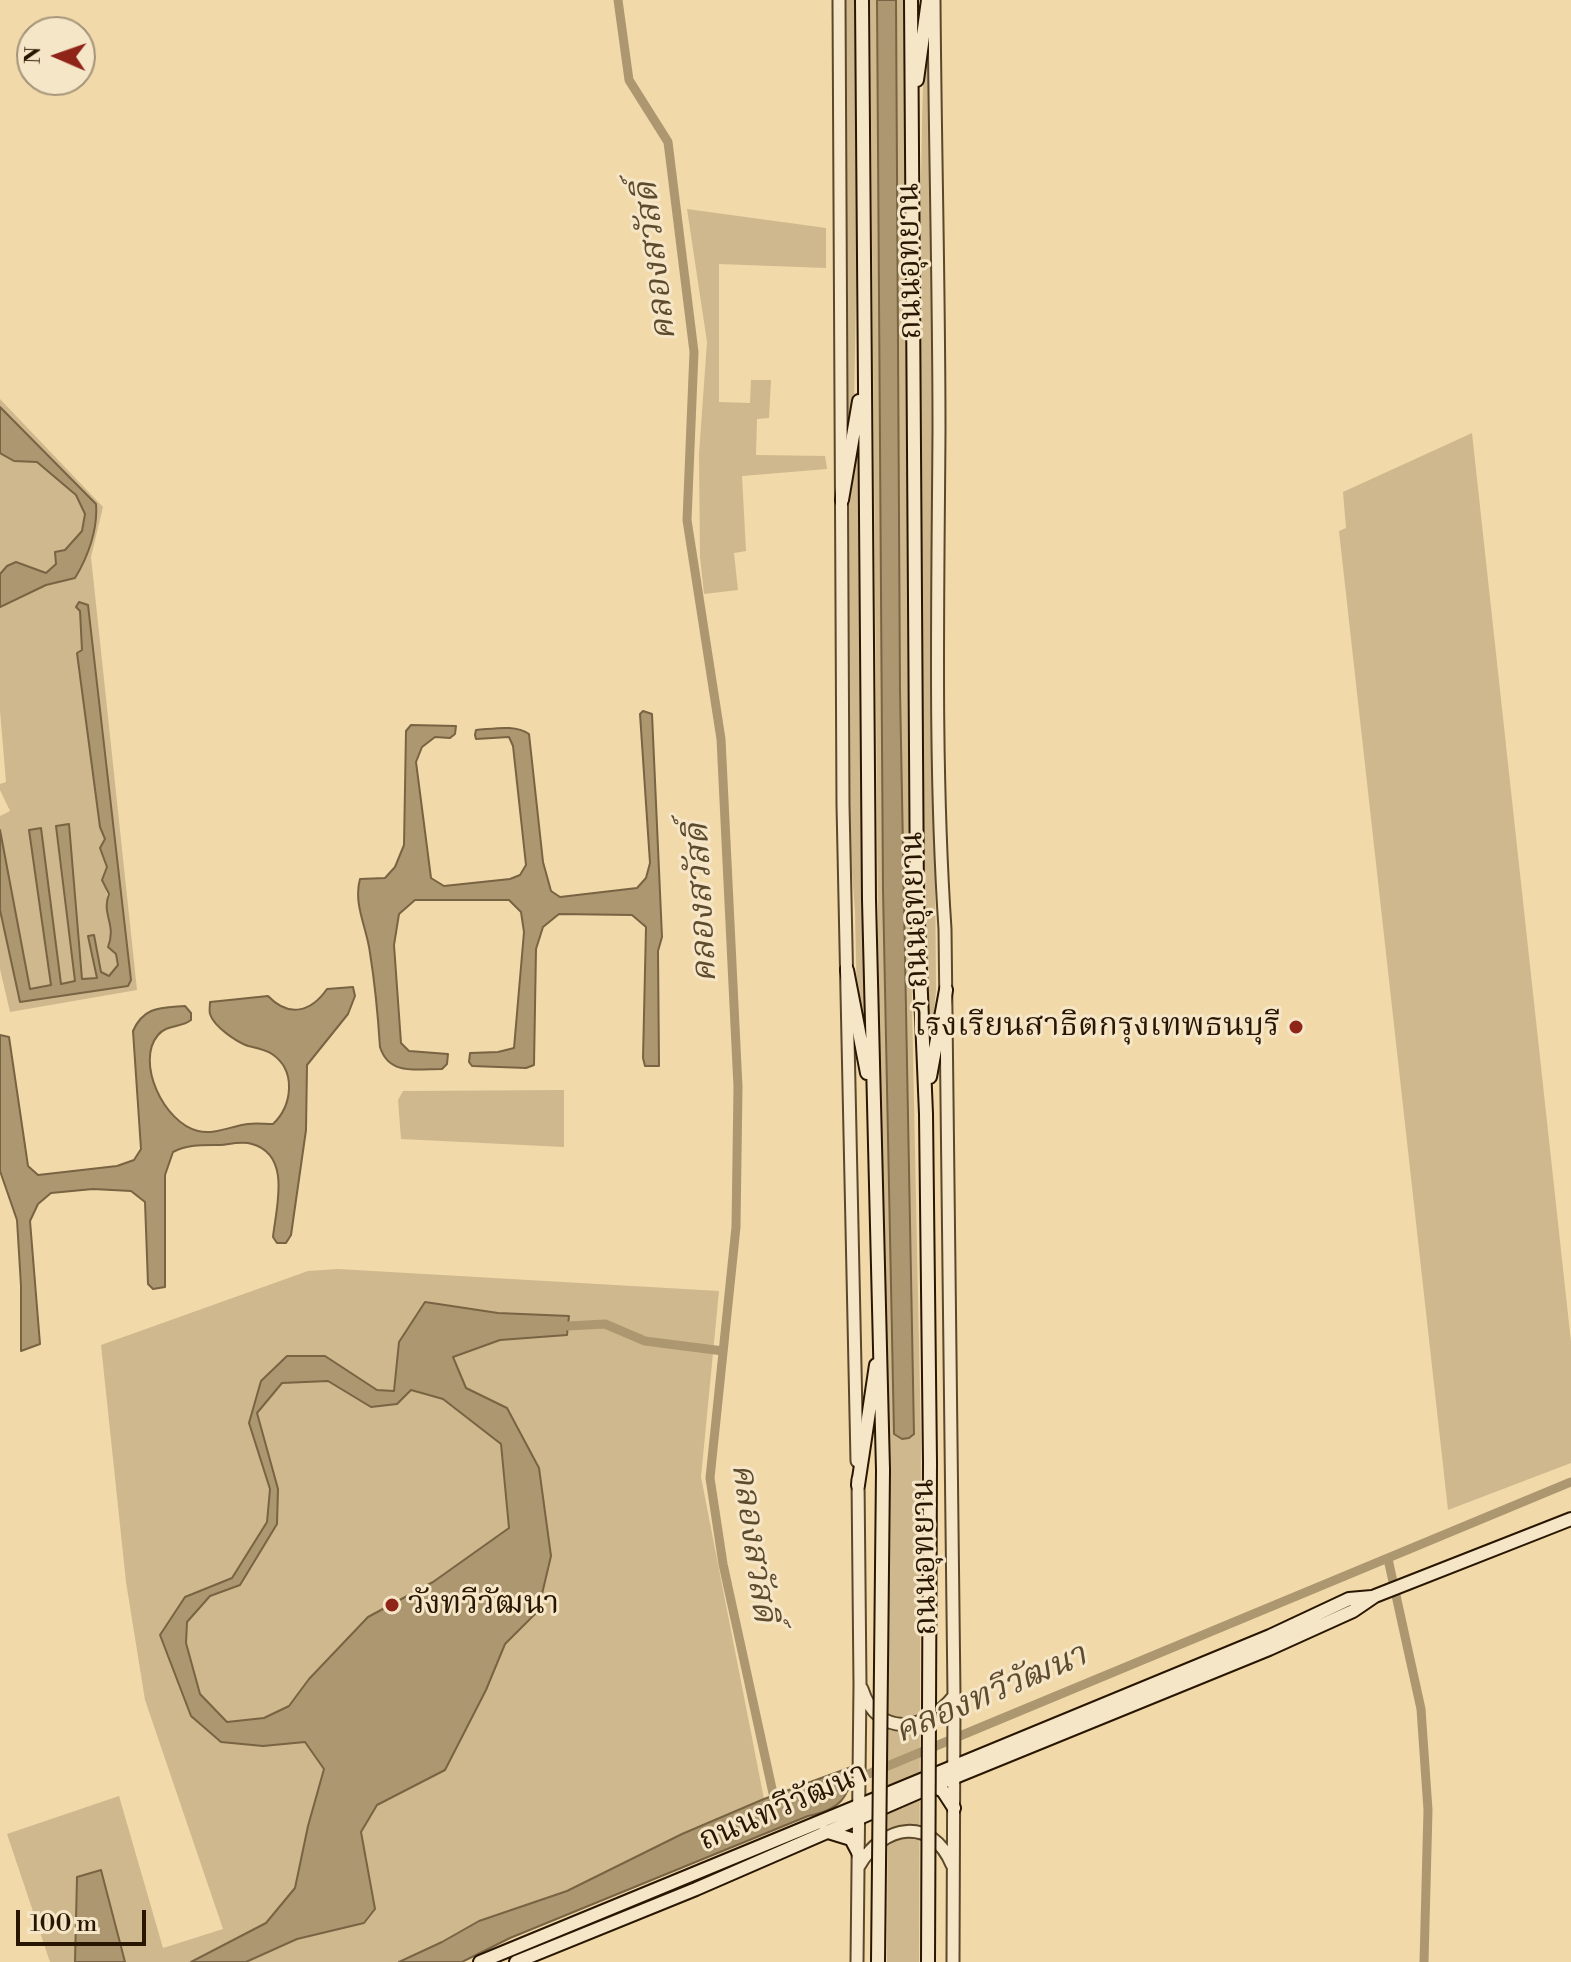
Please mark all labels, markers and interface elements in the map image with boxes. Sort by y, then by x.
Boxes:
north arrow [16,16,96,96]
text: N [20,46,47,64]
water label: คลองสวัสดิ์ [627,179,687,343]
street label: ถนนอุทยาน [890,182,932,340]
water label: คลองสวัสดิ์ [678,822,728,984]
street label: ถนนอุทยาน [894,831,938,989]
place label: โรงเรียนสาธิตกรุงเทพธนบุรี [913,1008,1280,1046]
marker: โรงเรียนสาธิตกรุงเทพธนบุรี [1287,1018,1305,1036]
water label: คลองสวัสดิ์ [721,1461,783,1625]
street label: ถนนอุทยาน [905,1478,947,1636]
place label: วังทวีวัฒนา [408,1586,559,1624]
marker: วังทวีวัฒนา [383,1596,401,1614]
water label: คลองทวีวัฒนา [889,1636,1093,1754]
street label: ถนนทวีวัฒนา [693,1755,875,1861]
scale bar [20,1894,150,1944]
text: 100 m [30,1909,97,1939]

